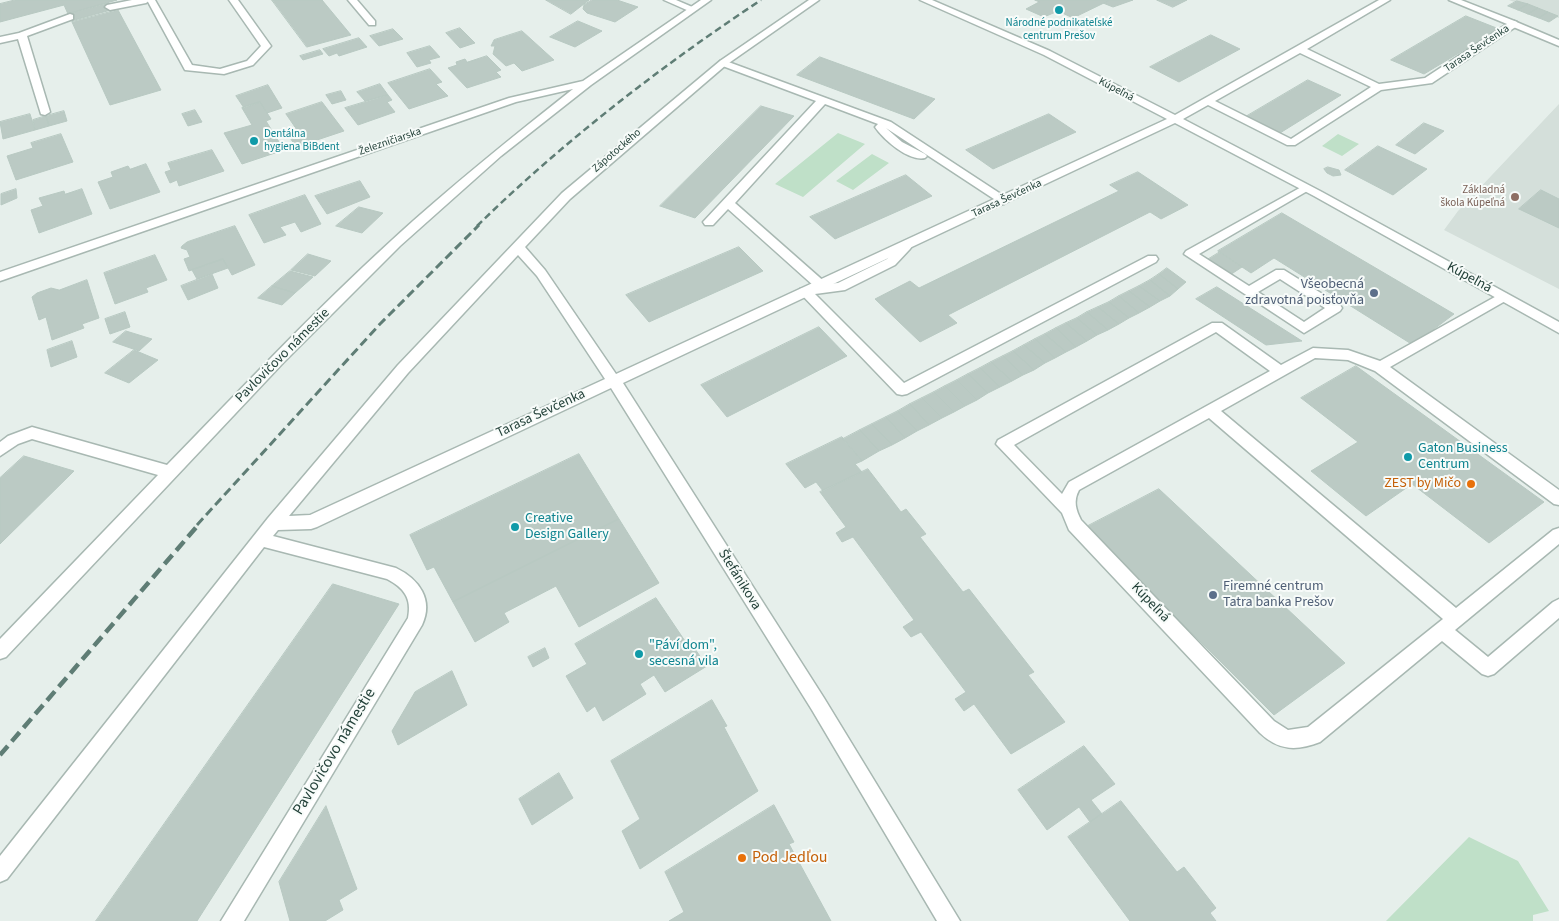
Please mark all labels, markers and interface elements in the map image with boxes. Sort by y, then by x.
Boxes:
marker: Národné podnikateľské centrum Prešov [1053,4,1065,16]
place label: Národné podnikateľské centrum Prešov [1006,17,1112,43]
street label: Tarasa Ševčenka [1442,22,1512,76]
street label: Kúpeľná [1096,75,1136,105]
street label: Železničiarska [357,125,423,159]
street label: Zápotockého [590,126,644,176]
place label: Dentálna hygiena BiBdent [264,128,340,154]
marker: Dentálna hygiena BiBdent [248,135,260,147]
street label: Tarasa Ševčenka [970,177,1044,221]
place label: Základná škola Kúpeľná [1440,184,1505,210]
marker: Základná škola Kúpeľná [1509,191,1521,203]
street label: Kúpeľná [1444,259,1494,297]
place label: Všeobecná zdravotná poisťovňa [1245,277,1364,310]
marker: Všeobecná zdravotná poisťovňa [1368,287,1380,299]
street label: Pavlovičovo námestie [232,305,334,407]
street label: Tarasa Ševčenka [494,386,588,442]
place label: Gaton Business Centrum [1418,441,1508,474]
marker: Gaton Business Centrum [1402,451,1414,463]
place label: ZEST by Mičo [1384,476,1461,492]
marker: ZEST by Mičo [1465,478,1477,490]
place label: Creative Design Gallery [525,511,609,544]
marker: Creative Design Gallery [509,521,521,533]
street label: Štefánikova [714,547,764,613]
place label: Firemné centrum Tatra banka Prešov [1223,579,1334,612]
street label: Kúpeľná [1127,580,1173,626]
marker: Firemné centrum Tatra banka Prešov [1207,589,1219,601]
place label: "Páví dom", secesná vila [649,638,719,670]
marker: "Páví dom", secesná vila [633,648,645,660]
street label: Pavlovičovo námestie [290,685,380,819]
place label: Pod Jedľou [752,848,828,868]
marker: Pod Jedľou [736,852,748,864]

